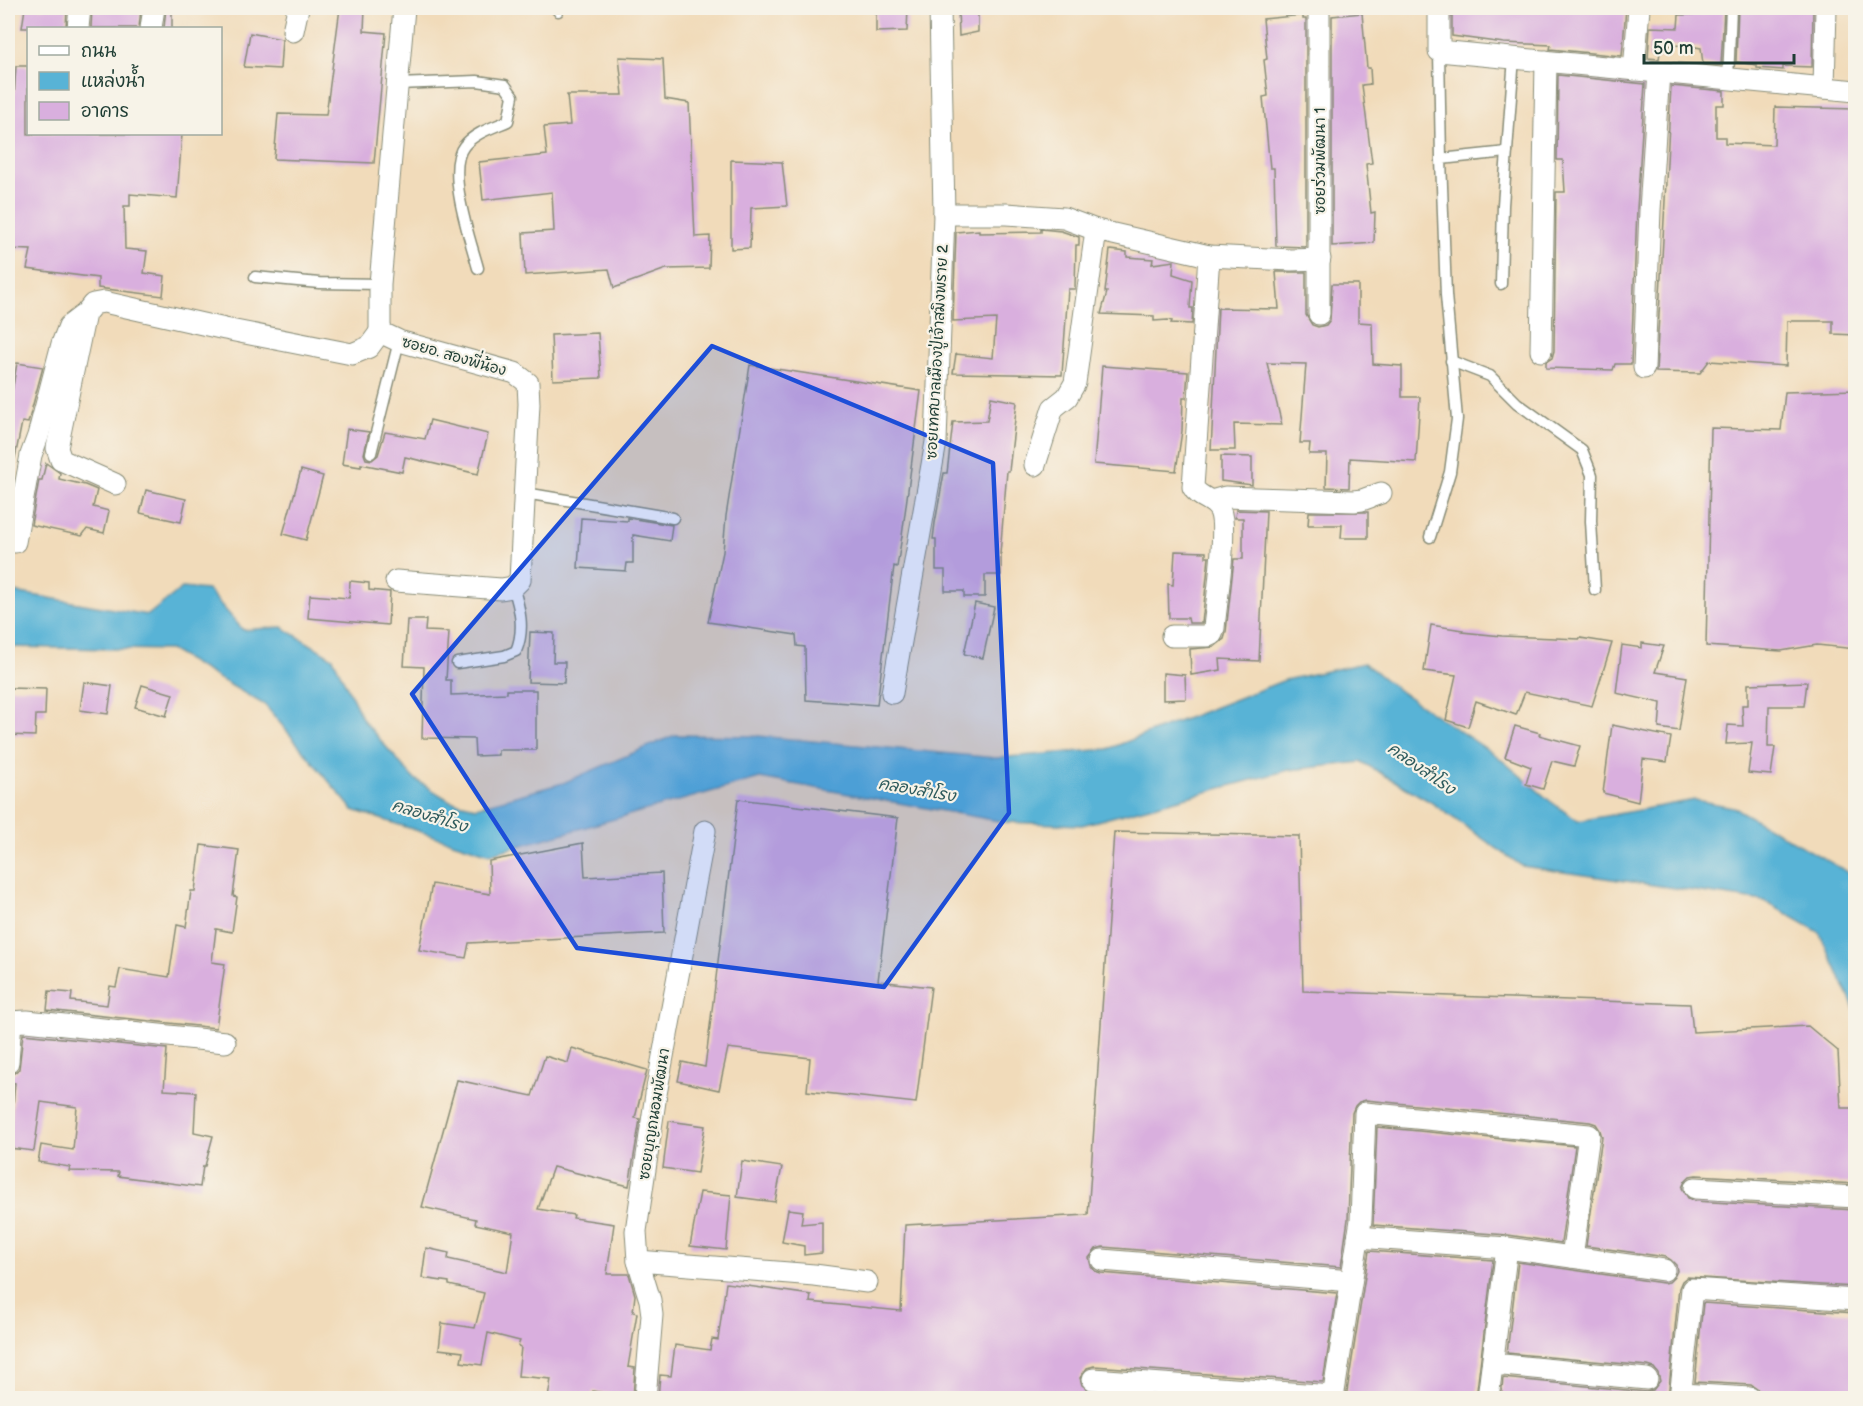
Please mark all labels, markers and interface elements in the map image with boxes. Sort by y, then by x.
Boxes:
legend [27,27,222,135]
scale bar [1644,27,1794,65]
text: 50 m [1653,38,1694,59]
text: ถนน [81,41,116,62]
text: แหล่งน้ำ [81,64,145,92]
text: อาคาร [81,101,129,122]
street label: ซอยร่วมพัฒนา 1 [1310,107,1330,215]
street label: ซอยเทศบาลเมืองปู่เจ้าสมิงพราย 2 [921,244,954,460]
street label: ซอยอ. สองพี่น้อง [399,328,510,380]
water label: คลองสำโรง [1384,738,1461,800]
water label: คลองสำโรง [877,772,959,807]
water label: คลองสำโรง [390,794,472,837]
street label: ซอยบุญถนอมพัฒนา [635,1047,675,1182]

